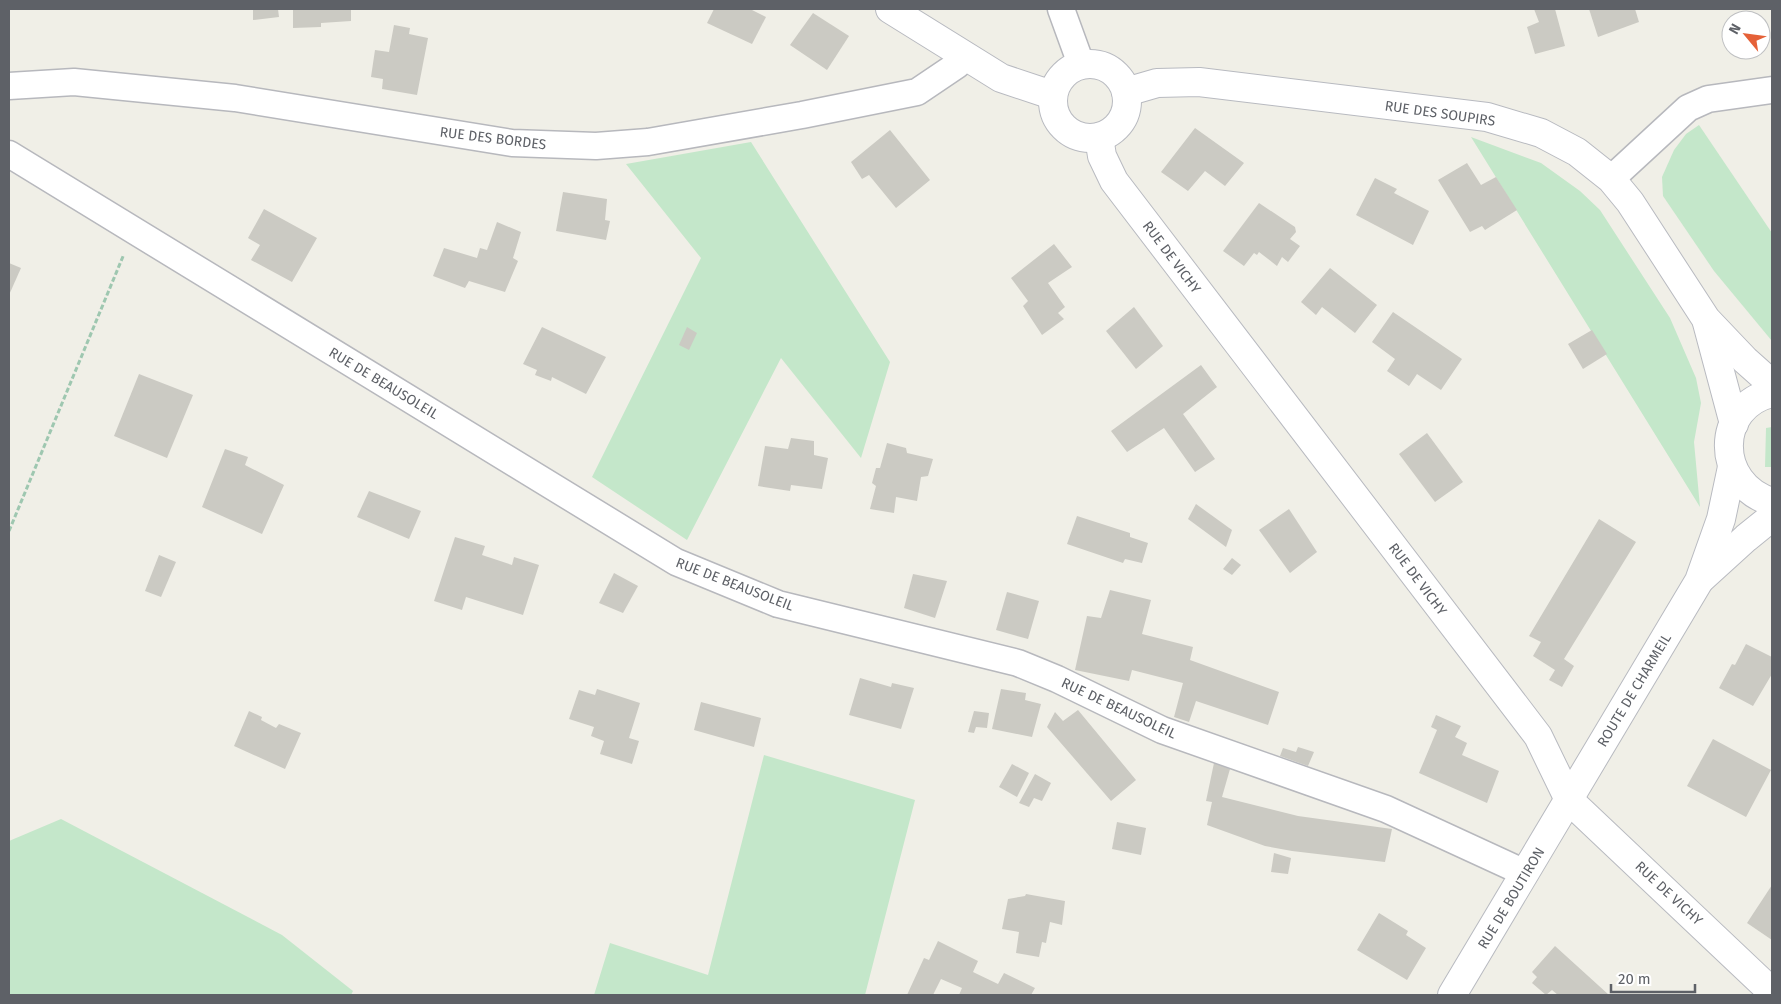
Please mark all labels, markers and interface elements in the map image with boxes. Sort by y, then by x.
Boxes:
north arrow [1721,10,1771,60]
text: N [1725,21,1745,37]
street label: RUE DES SOUPIRS [1384,97,1497,130]
street label: RUE DES BORDES [439,124,548,154]
street label: RUE DE VICHY [1139,218,1204,297]
street label: RUE DE BEAUSOLEIL [326,344,442,423]
street label: RUE DE VICHY [1385,540,1450,619]
street label: RUE DE BEAUSOLEIL [673,554,796,615]
street label: ROUTE DE CHARMEIL [1594,630,1675,750]
street label: RUE DE BEAUSOLEIL [1059,674,1179,743]
street label: RUE DE BOUTIRON [1474,844,1548,952]
street label: RUE DE VICHY [1631,858,1706,929]
scale bar [1611,962,1695,994]
text: 20 m [1618,970,1651,988]

